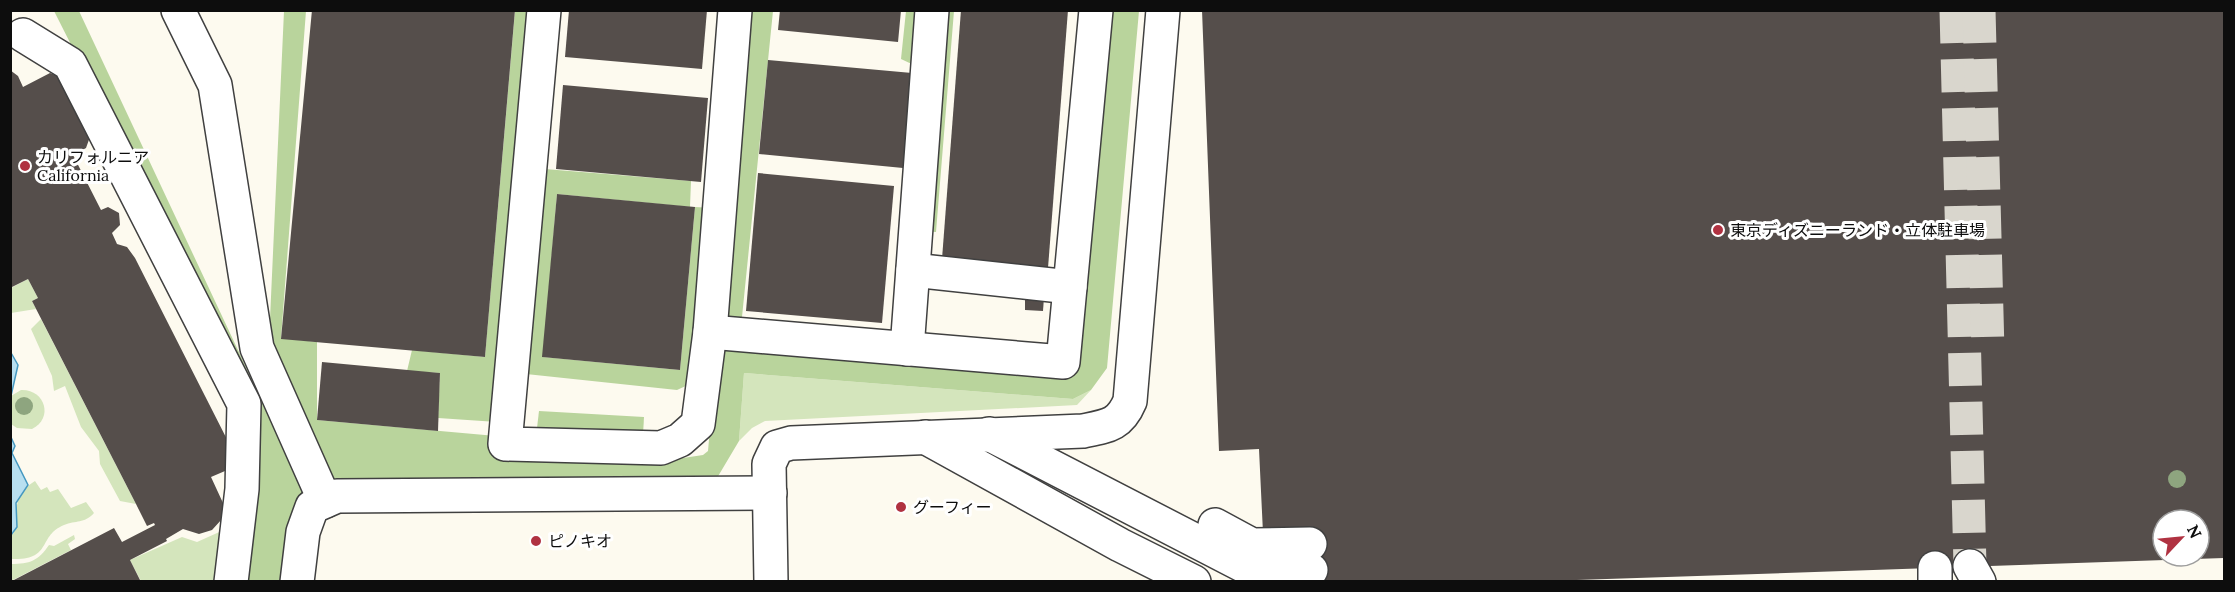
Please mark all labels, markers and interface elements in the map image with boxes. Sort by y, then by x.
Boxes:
place label: カリフォルニア California [37,147,149,185]
marker: カリフォルニア California [18,159,32,173]
place label: 東京ディズニーランド・立体駐車場 [1730,220,1985,240]
marker: 東京ディズニーランド・立体駐車場 [1711,223,1725,237]
place label: グーフィー [913,497,992,517]
marker: グーフィー [894,500,908,514]
north arrow [2151,508,2211,568]
text: N [2183,521,2206,541]
place label: ピノキオ [548,531,612,551]
marker: ピノキオ [529,534,543,548]

